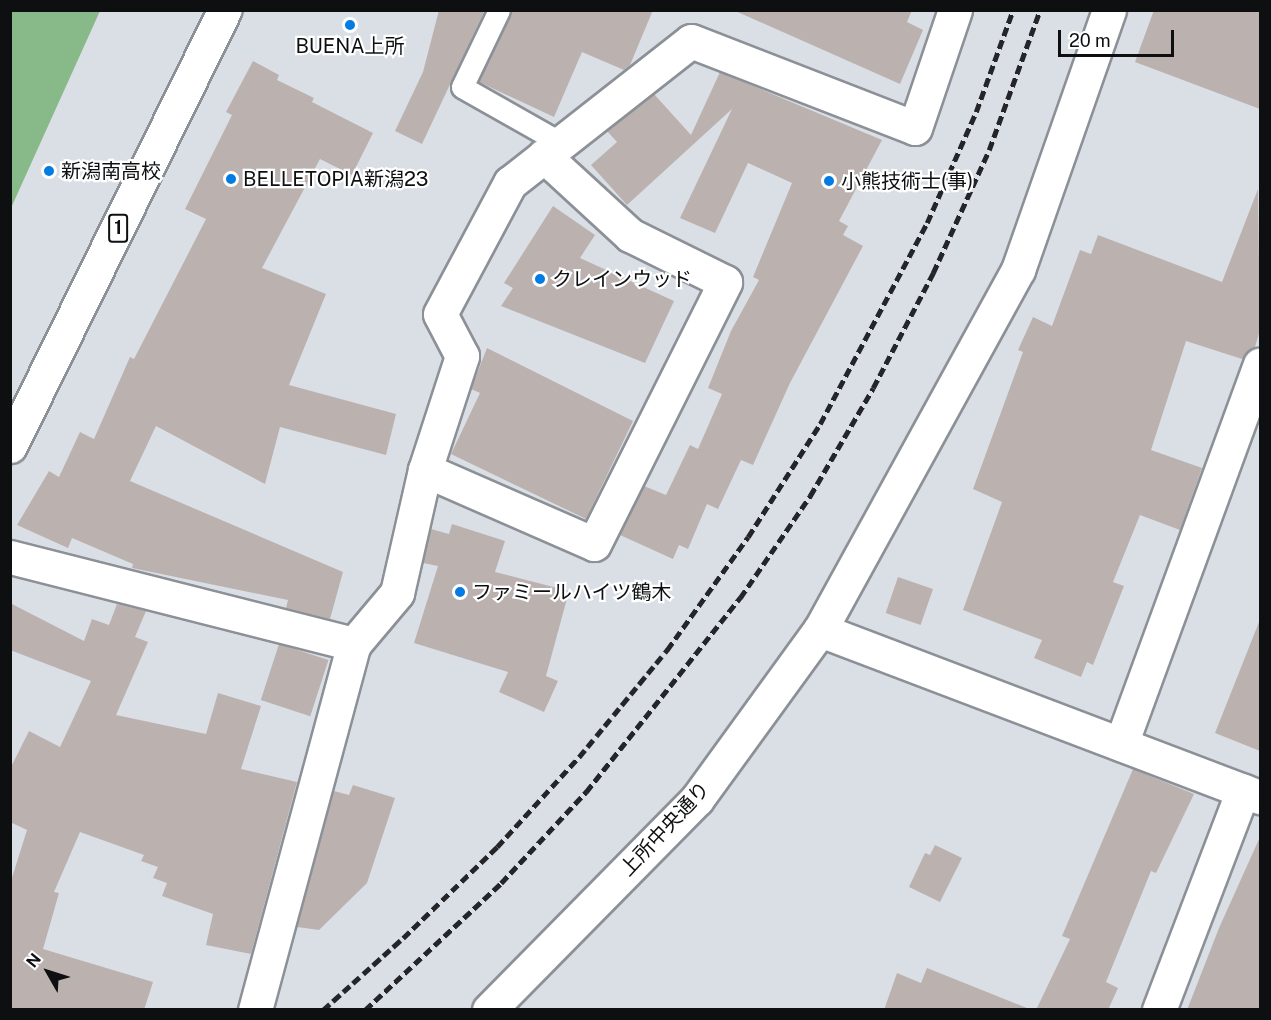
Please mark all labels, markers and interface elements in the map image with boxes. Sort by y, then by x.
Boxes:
marker: BUENA上所 [343,18,357,32]
scale bar [1061,18,1176,56]
text: 20 m [1069,30,1111,51]
place label: BUENA上所 [295,34,405,58]
place label: 新潟南高校 [61,159,161,183]
marker: 新潟南高校 [42,164,56,178]
place label: BELLETOPIA新潟23 [243,167,428,191]
place label: 小熊技術士(事) [841,169,973,193]
marker: BELLETOPIA新潟23 [224,172,238,186]
marker: 小熊技術士(事) [822,174,836,188]
road number: 1 [108,213,128,243]
place label: クレインウッド [552,267,692,291]
marker: クレインウッド [533,272,547,286]
place label: ファミールハイツ鶴木 [472,580,672,604]
marker: ファミールハイツ鶴木 [453,585,467,599]
street label: 上所中央通り [615,777,715,881]
north arrow [18,942,78,1002]
text: N [22,950,45,971]

